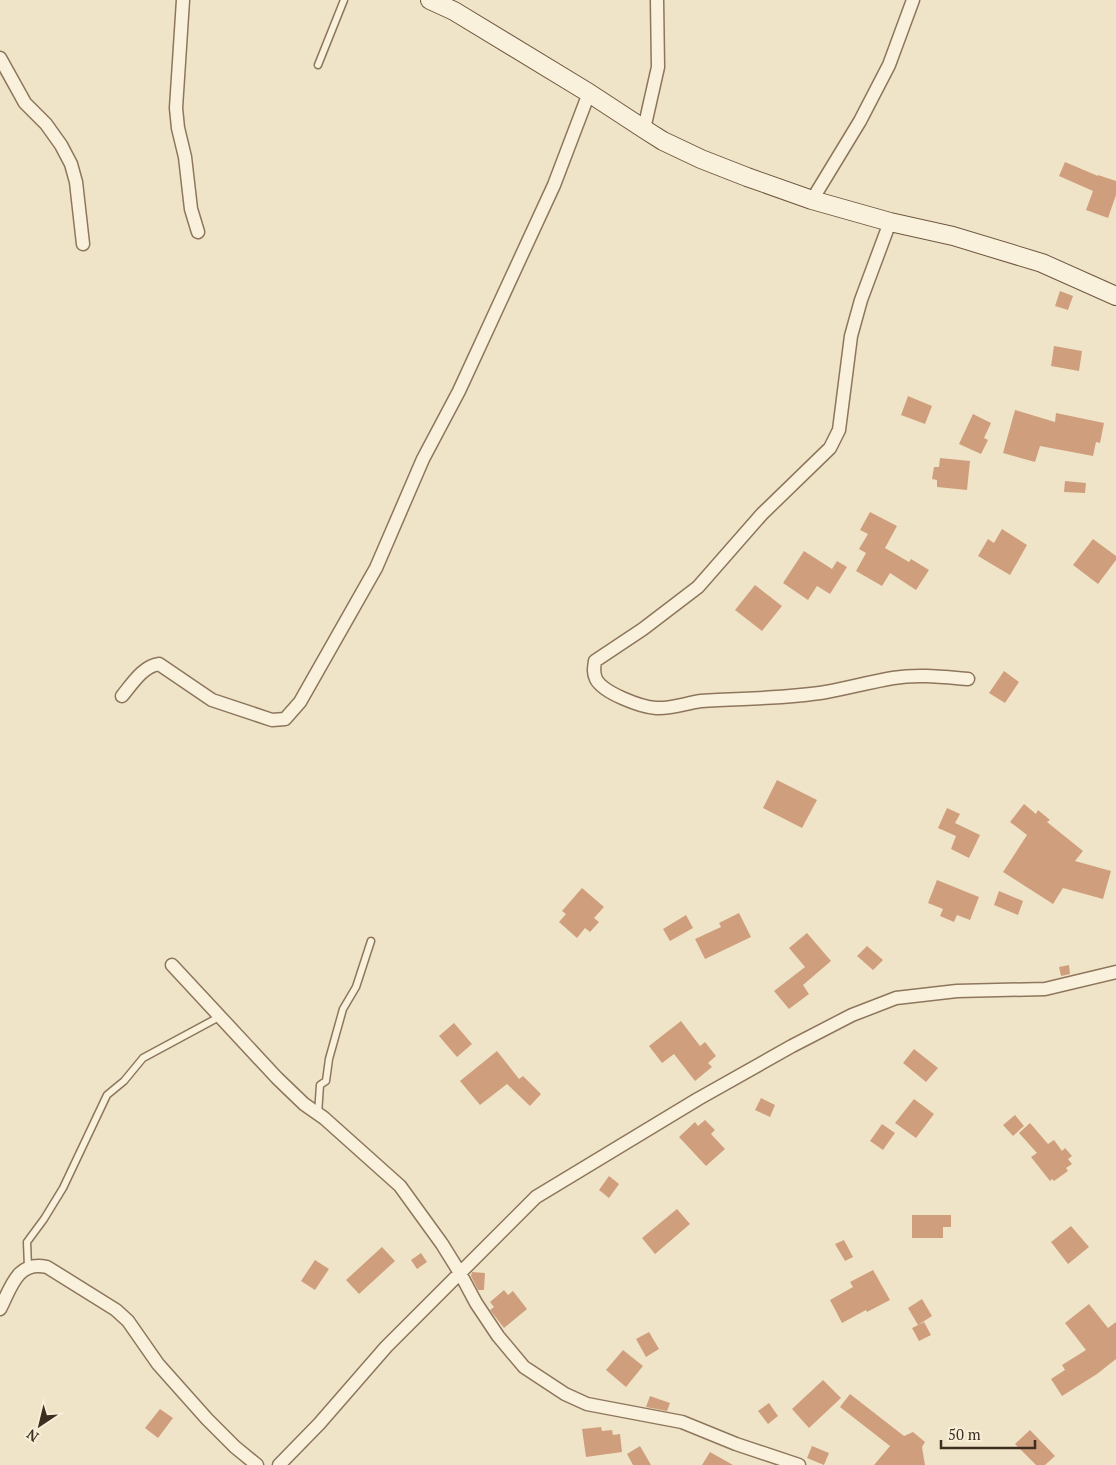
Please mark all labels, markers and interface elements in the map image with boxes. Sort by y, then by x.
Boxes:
north arrow [15,1400,65,1450]
scale bar [941,1418,1035,1450]
text: 50 m [948,1424,981,1444]
text: N [22,1425,42,1447]

